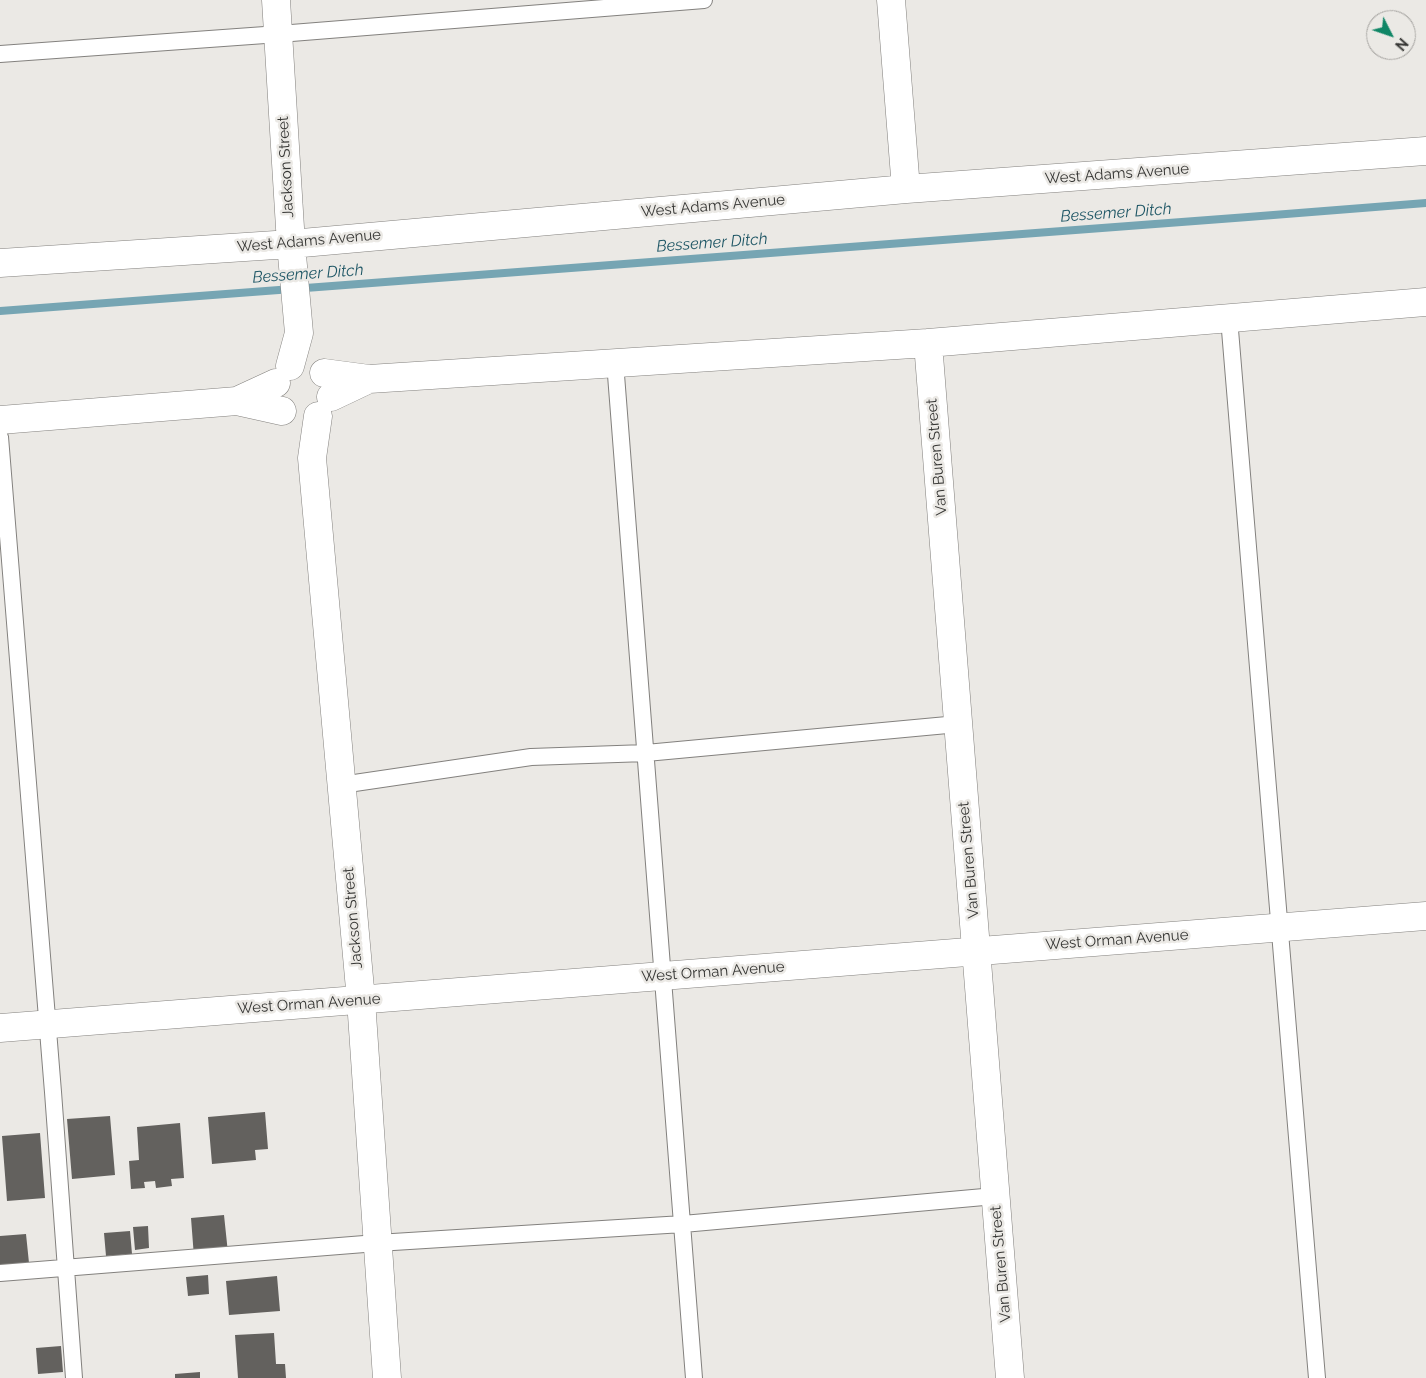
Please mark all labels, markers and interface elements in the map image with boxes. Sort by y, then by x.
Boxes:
north arrow [1366,10,1416,60]
text: N [1392,35,1411,53]
street label: Jackson Street [274,116,298,218]
street label: West Adams Avenue [1044,160,1190,188]
street label: West Adams Avenue [640,191,786,221]
water label: Bessemer Ditch [1060,200,1172,226]
street label: West Adams Avenue [236,226,382,256]
water label: Bessemer Ditch [656,230,768,256]
water label: Bessemer Ditch [252,261,364,287]
street label: Van Buren Street [923,398,951,516]
street label: Van Buren Street [955,801,983,919]
street label: Jackson Street [340,867,366,969]
street label: West Orman Avenue [1045,926,1189,954]
street label: West Orman Avenue [641,958,785,986]
street label: West Orman Avenue [237,990,381,1018]
street label: Van Buren Street [987,1205,1015,1323]

